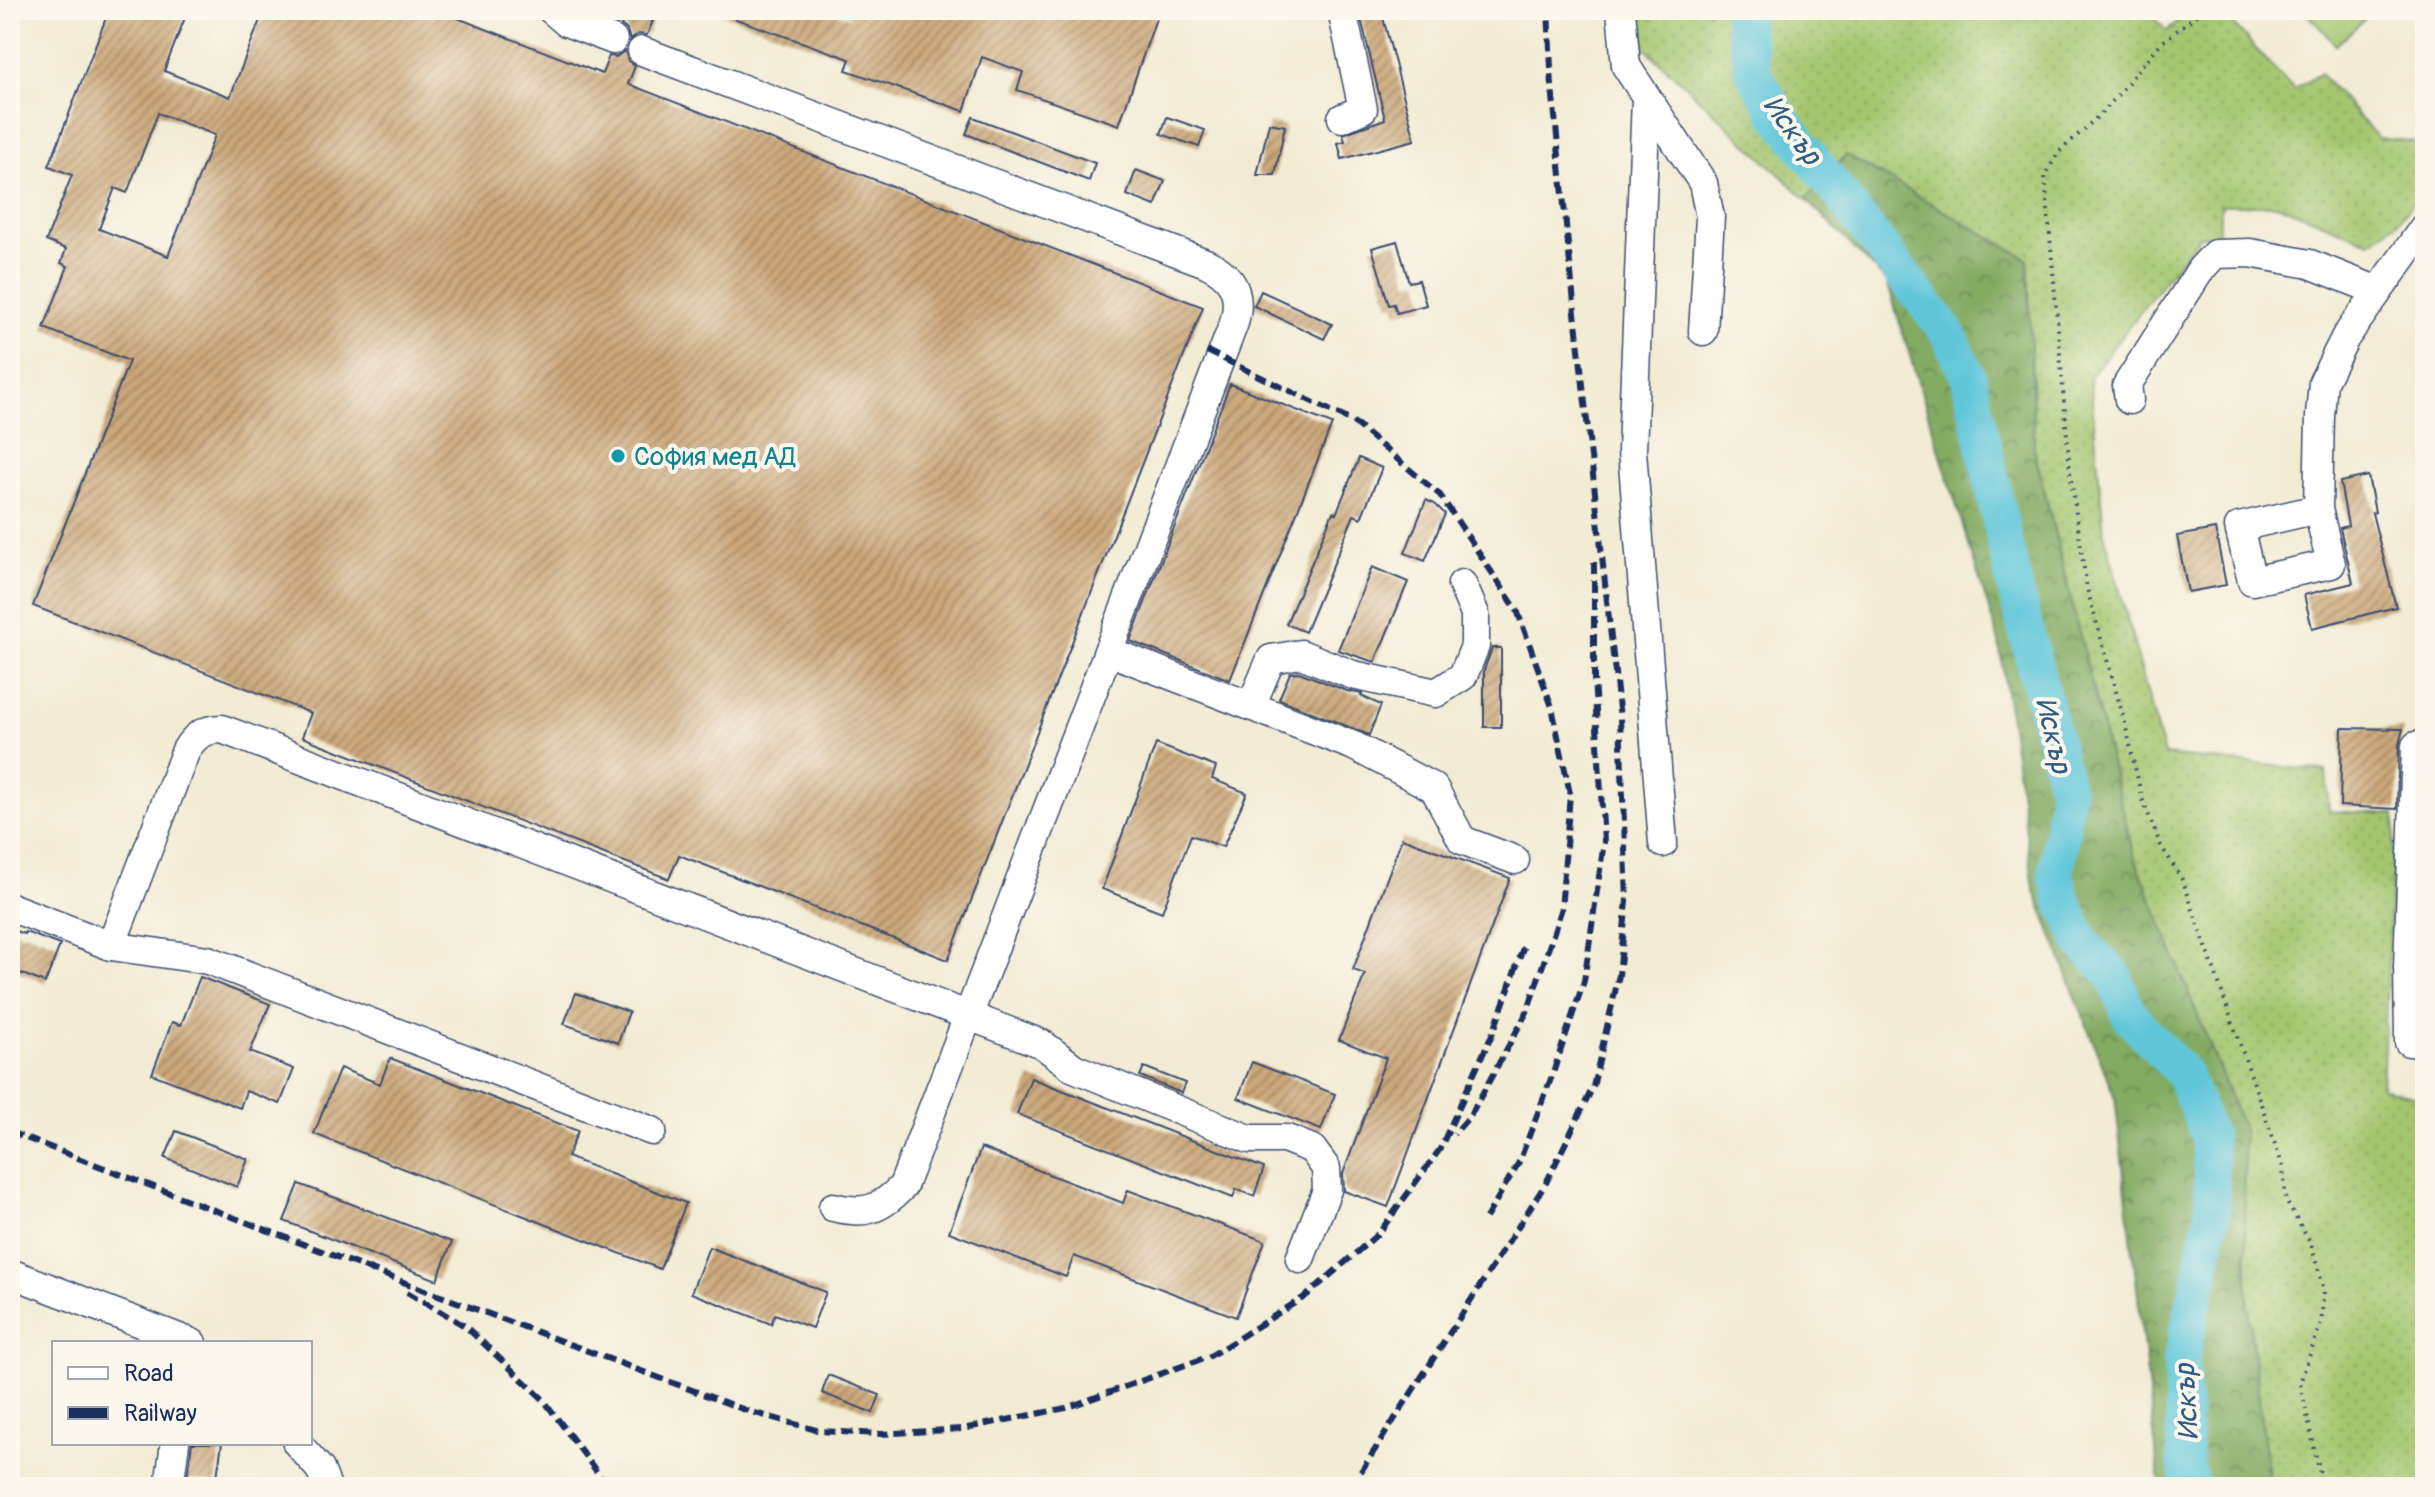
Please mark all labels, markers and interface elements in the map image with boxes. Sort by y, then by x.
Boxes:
water label: Искър [1755,90,1829,173]
place label: София мед АД [634,441,796,473]
marker: София мед АД [609,447,627,465]
water label: Искър [2027,694,2079,778]
legend [52,1341,312,1445]
text: Road [124,1359,174,1388]
water label: Искър [2168,1361,2207,1441]
text: Railway [124,1399,197,1428]

